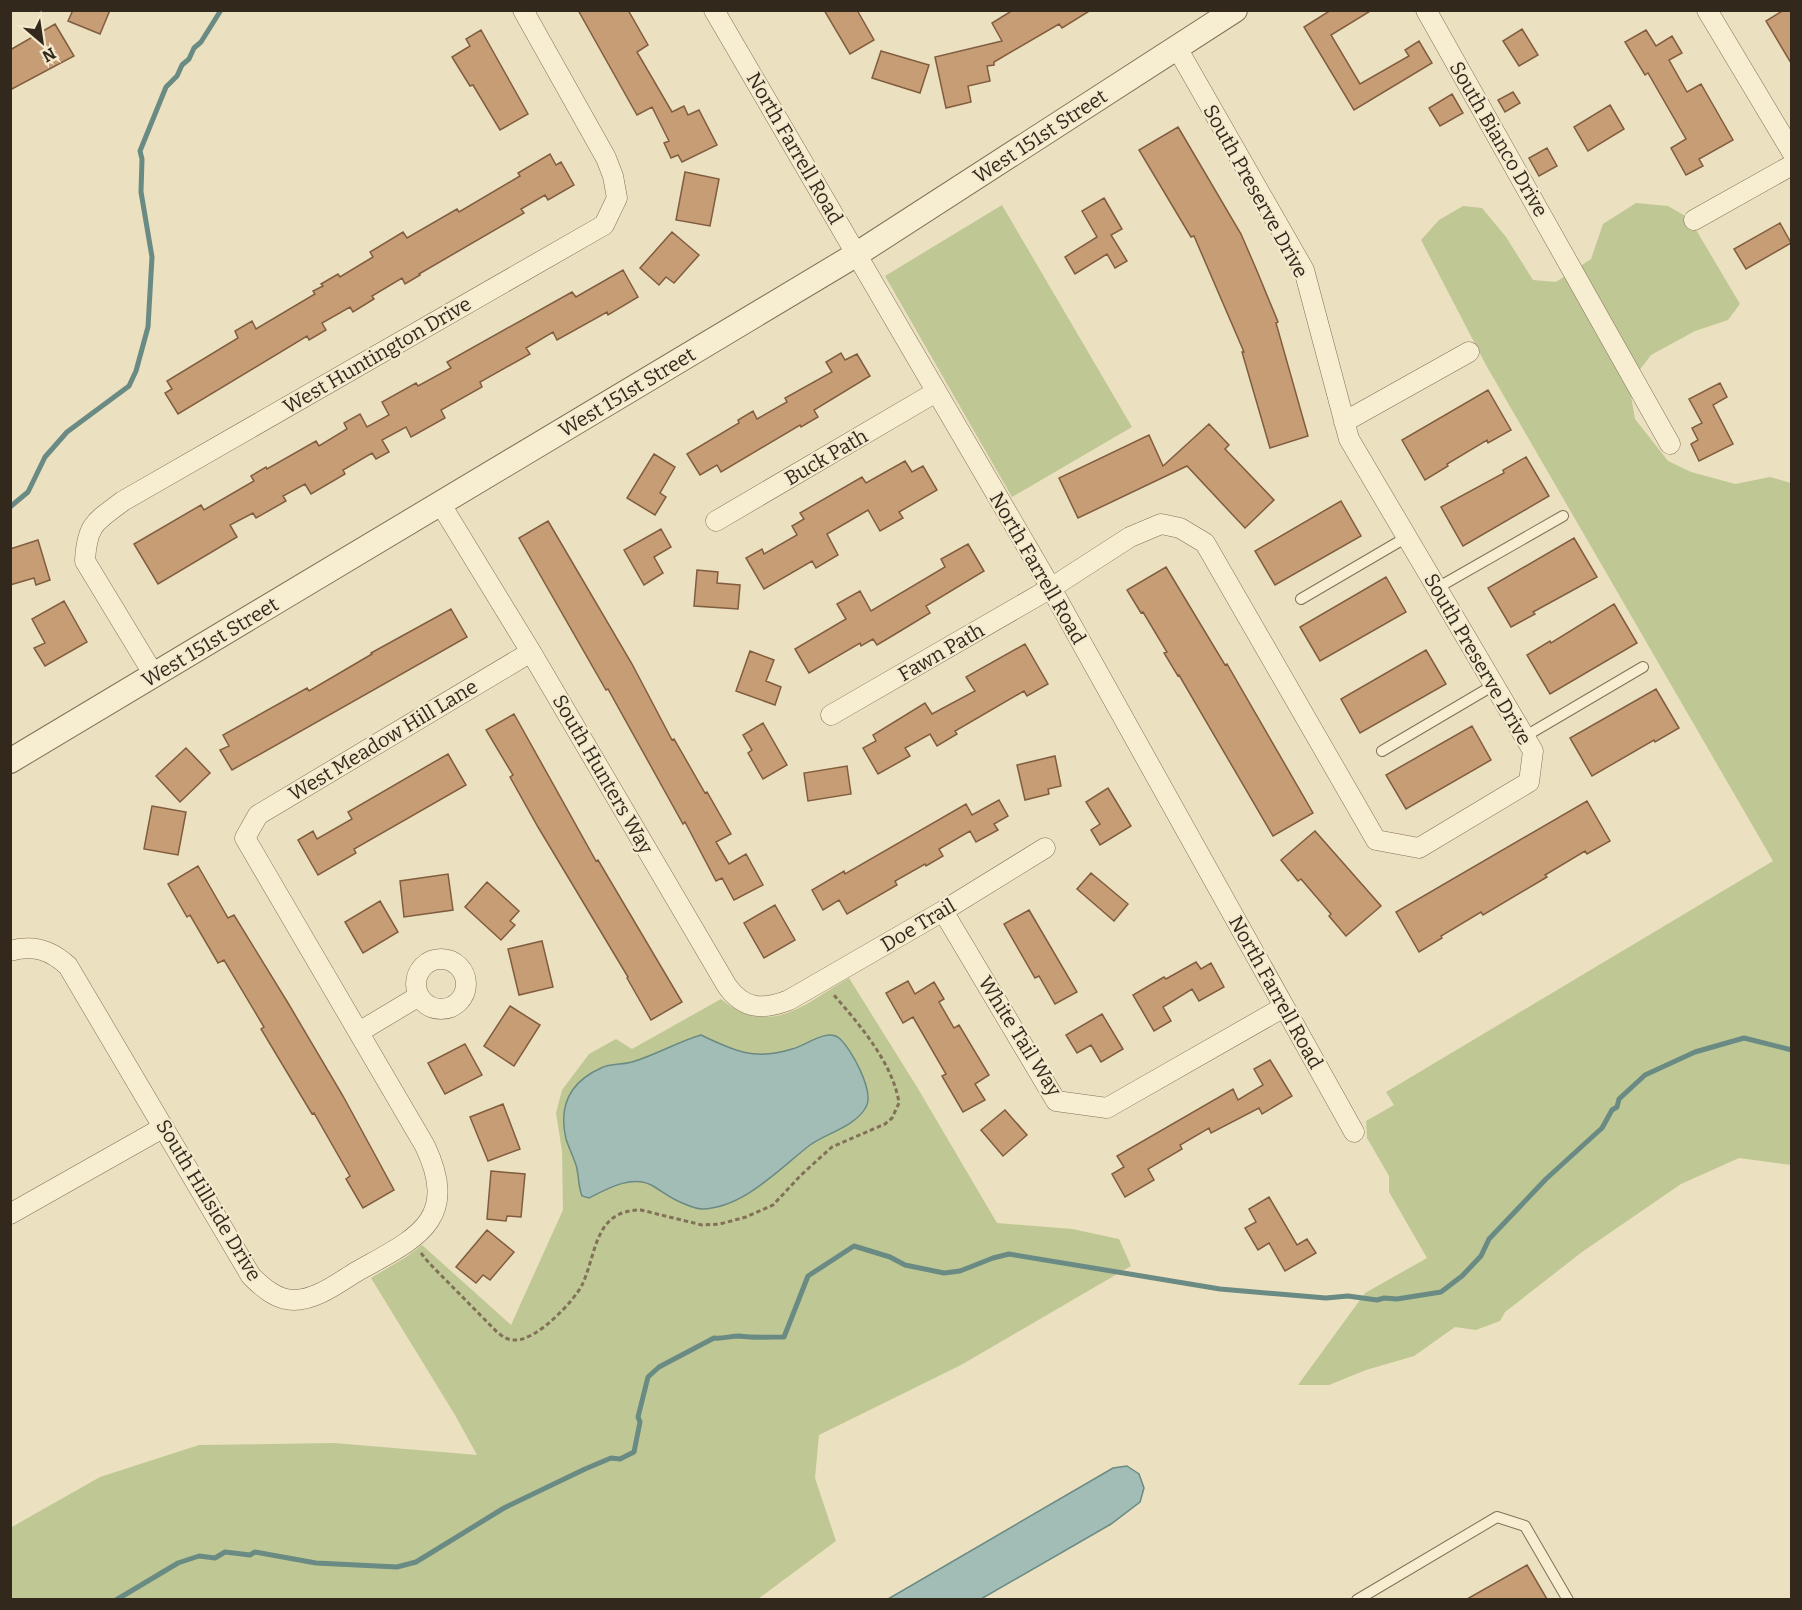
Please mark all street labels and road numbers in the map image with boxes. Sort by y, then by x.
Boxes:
street label: South Bianco Drive [1445,57,1553,221]
street label: North Farrell Road [742,68,848,228]
street label: West 151st Street [969,84,1111,188]
street label: South Preserve Drive [1198,100,1314,282]
street label: West Huntington Drive [279,291,475,419]
street label: West 151st Street [555,342,699,442]
street label: Buck Path [780,423,872,490]
street label: North Farrell Road [985,488,1091,648]
street label: South Preserve Drive [1419,569,1537,749]
street label: West 151st Street [138,592,282,692]
street label: Fawn Path [894,617,989,686]
street label: West Meadow Hill Lane [284,674,482,806]
street label: South Hunters Way [548,690,659,858]
street label: Doe Trail [876,893,960,957]
street label: North Farrell Road [1224,911,1328,1073]
street label: White Tail Way [973,971,1067,1101]
street label: South Hillside Drive [151,1115,267,1285]

